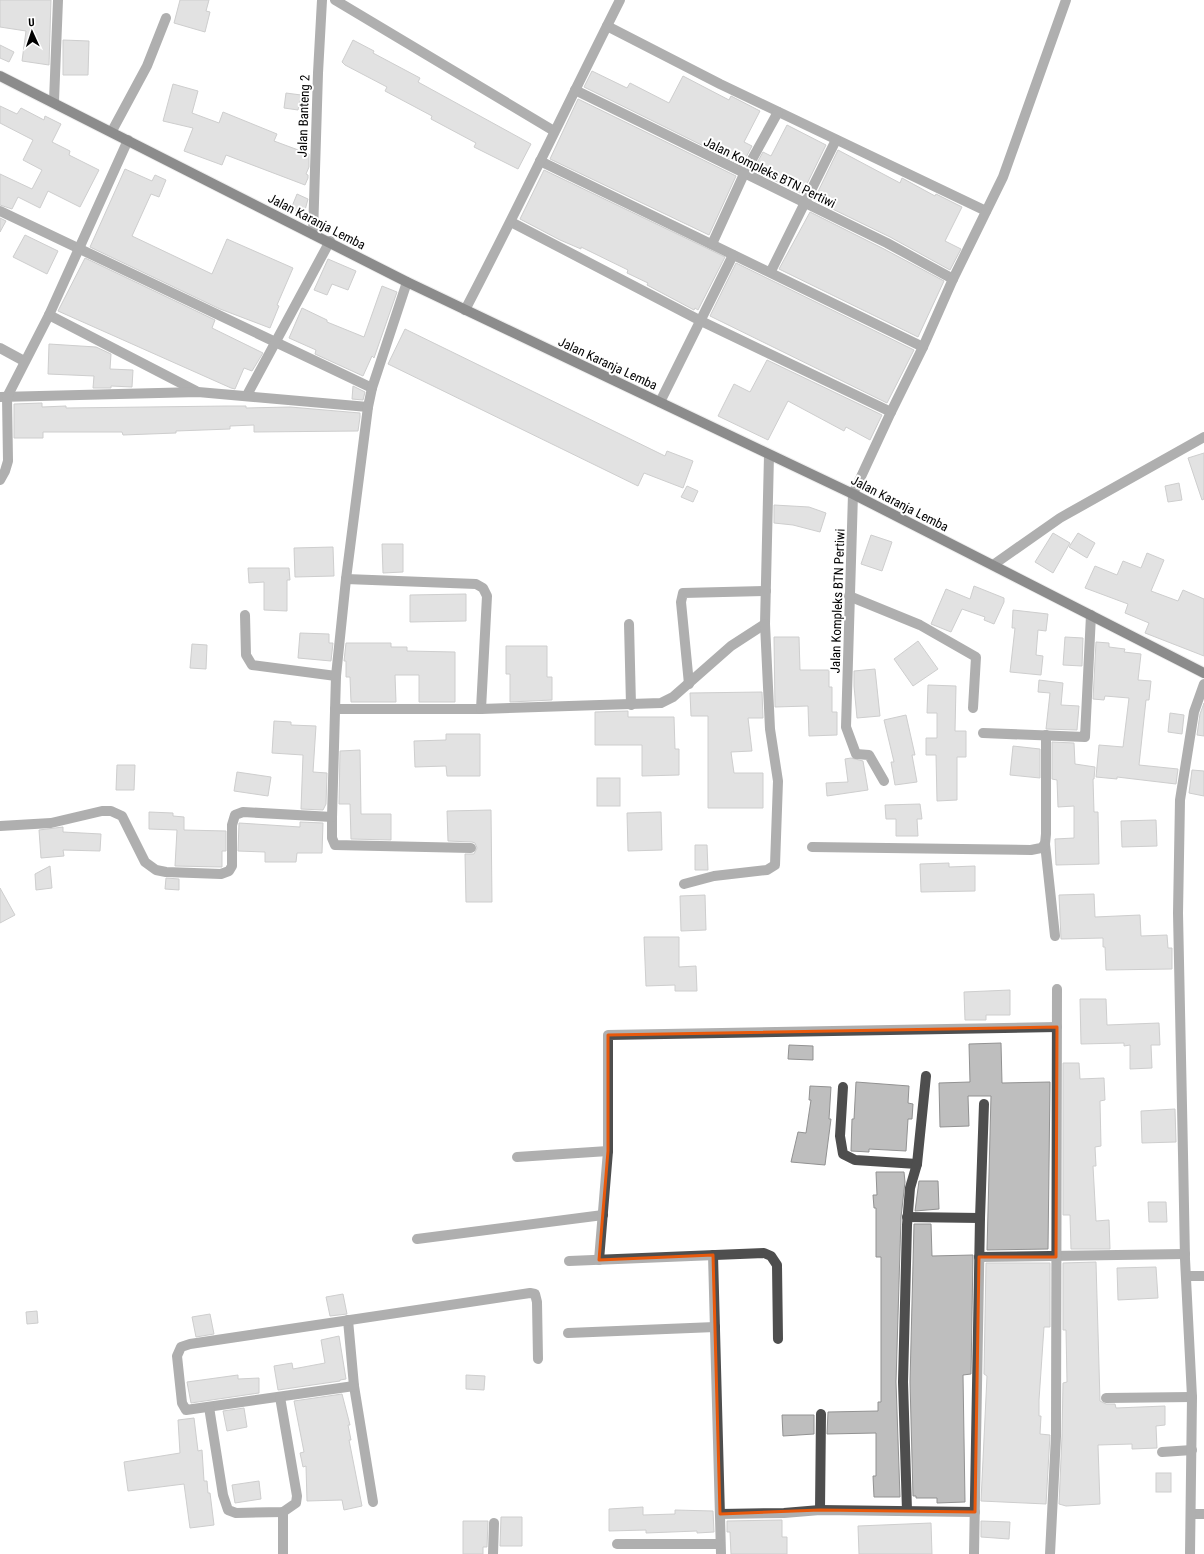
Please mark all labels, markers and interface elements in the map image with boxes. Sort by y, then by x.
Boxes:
north arrow [12,12,52,52]
text: U [28,16,35,29]
street label: Jalan Banteng 2 [295,74,312,158]
street label: Jalan Kompleks BTN Pertiwi [701,134,838,211]
street label: Jalan Karanja Lemba [266,190,368,253]
street label: Jalan Karanja Lemba [556,334,660,393]
street label: Jalan Karanja Lemba [849,472,951,535]
street label: Jalan Kompleks BTN Pertiwi [827,528,848,674]

